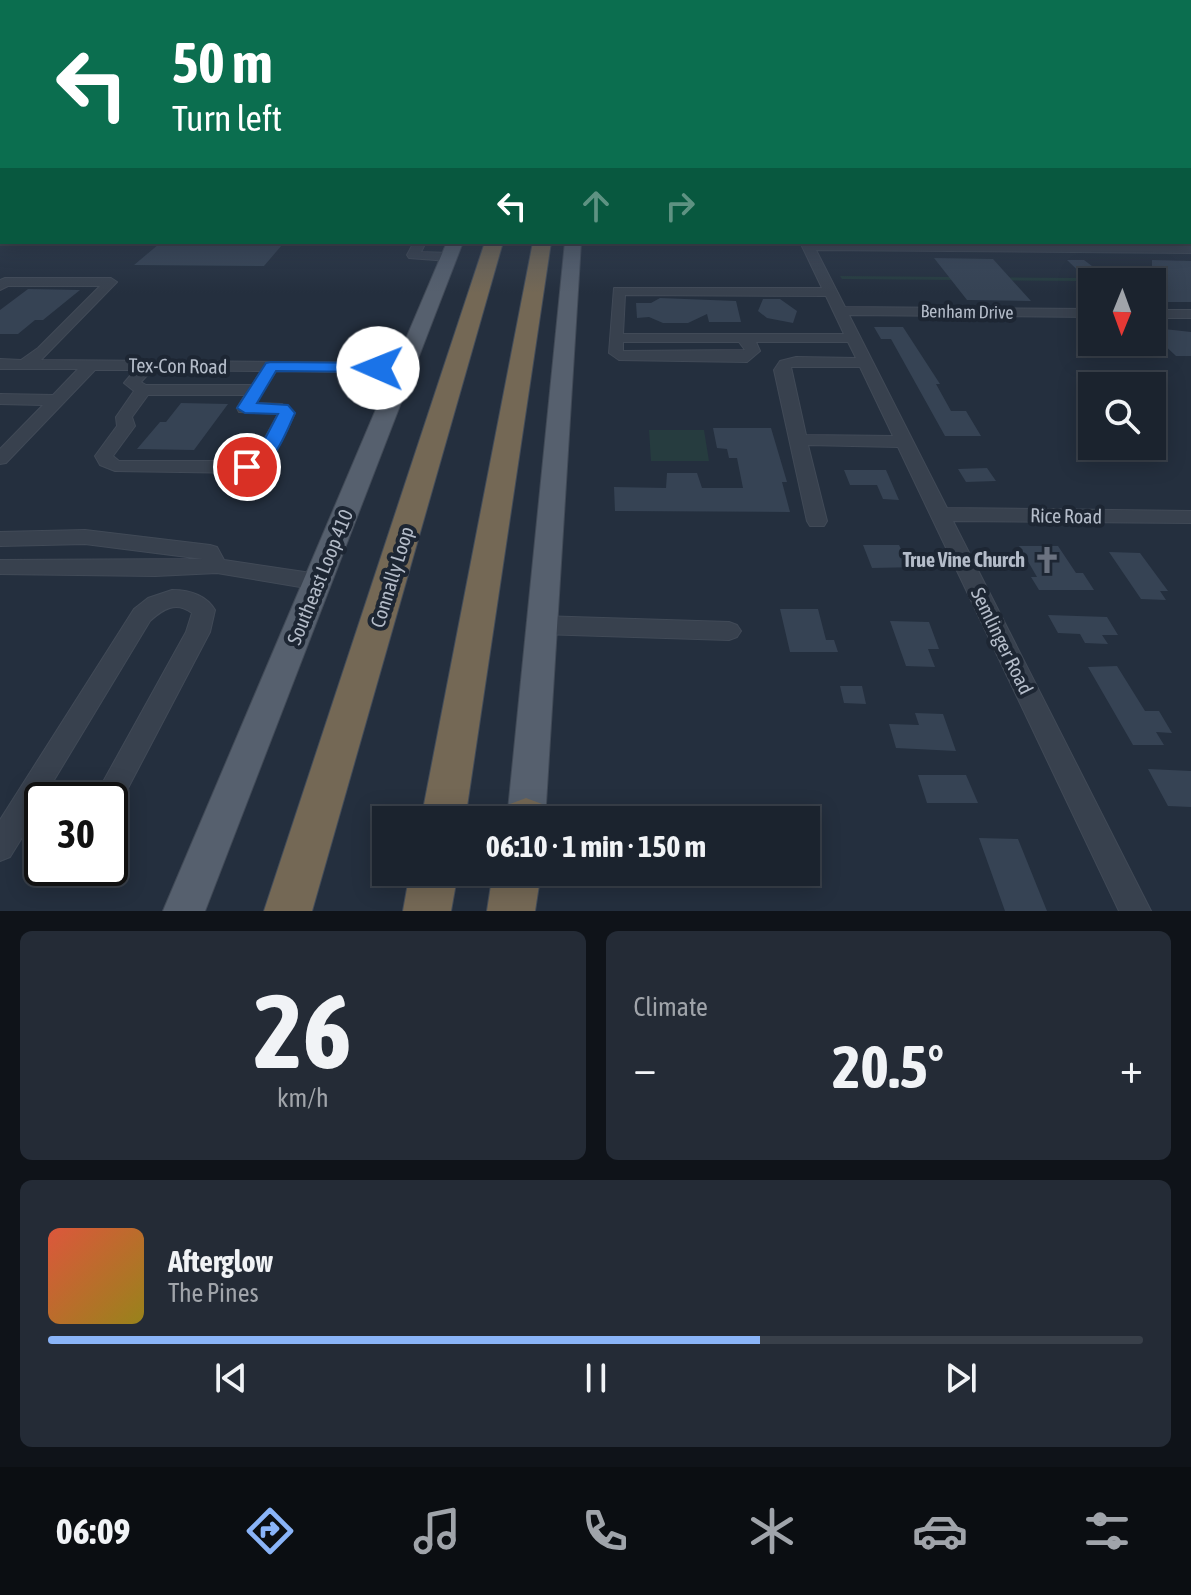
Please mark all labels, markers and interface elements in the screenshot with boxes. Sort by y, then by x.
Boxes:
text: 50 m [172,31,273,95]
icon: left [40,32,144,136]
text: Turn left [172,97,282,139]
icon: left [490,184,534,228]
icon: ahead [574,184,618,228]
icon: right [658,184,702,228]
north arrow [1078,268,1166,356]
map controls [1078,268,1166,460]
street label: Benham Drive [920,300,1014,323]
position arrow [336,326,420,410]
street label: Tex-Con Road [129,353,227,378]
button: search [1078,372,1166,460]
pin [213,433,281,501]
icon: arrive [225,445,269,489]
street label: Rice Road [1030,503,1102,528]
street label: Southeast Loop 410 [282,506,357,648]
street label: Connally Loop [365,524,418,630]
church icon: True Vine Church [1032,545,1062,575]
place label: True Vine Church [903,548,1025,571]
street label: Semlinger Road [967,584,1038,698]
speed limit sign: 30 [24,782,128,886]
text: 06:10 · 1 min · 150 m [486,829,706,863]
text: 26 [254,971,352,1090]
text: Climate [634,992,708,1022]
text: 20.5° [832,1032,944,1101]
text: − [634,1042,656,1092]
text: + [1120,1042,1143,1092]
text: km/h [277,1083,329,1113]
text: Afterglow [168,1244,273,1278]
text: The Pines [168,1278,259,1308]
icon: previous [209,1356,253,1400]
icon: pause [574,1356,618,1400]
icon: next [939,1356,983,1400]
icon: directions [242,1503,298,1559]
icon: music [409,1503,465,1559]
icon: phone [577,1503,633,1559]
icon: climate [744,1503,800,1559]
icon: car [912,1503,968,1559]
icon: filters [1079,1503,1135,1559]
text: 06:09 [56,1510,131,1552]

